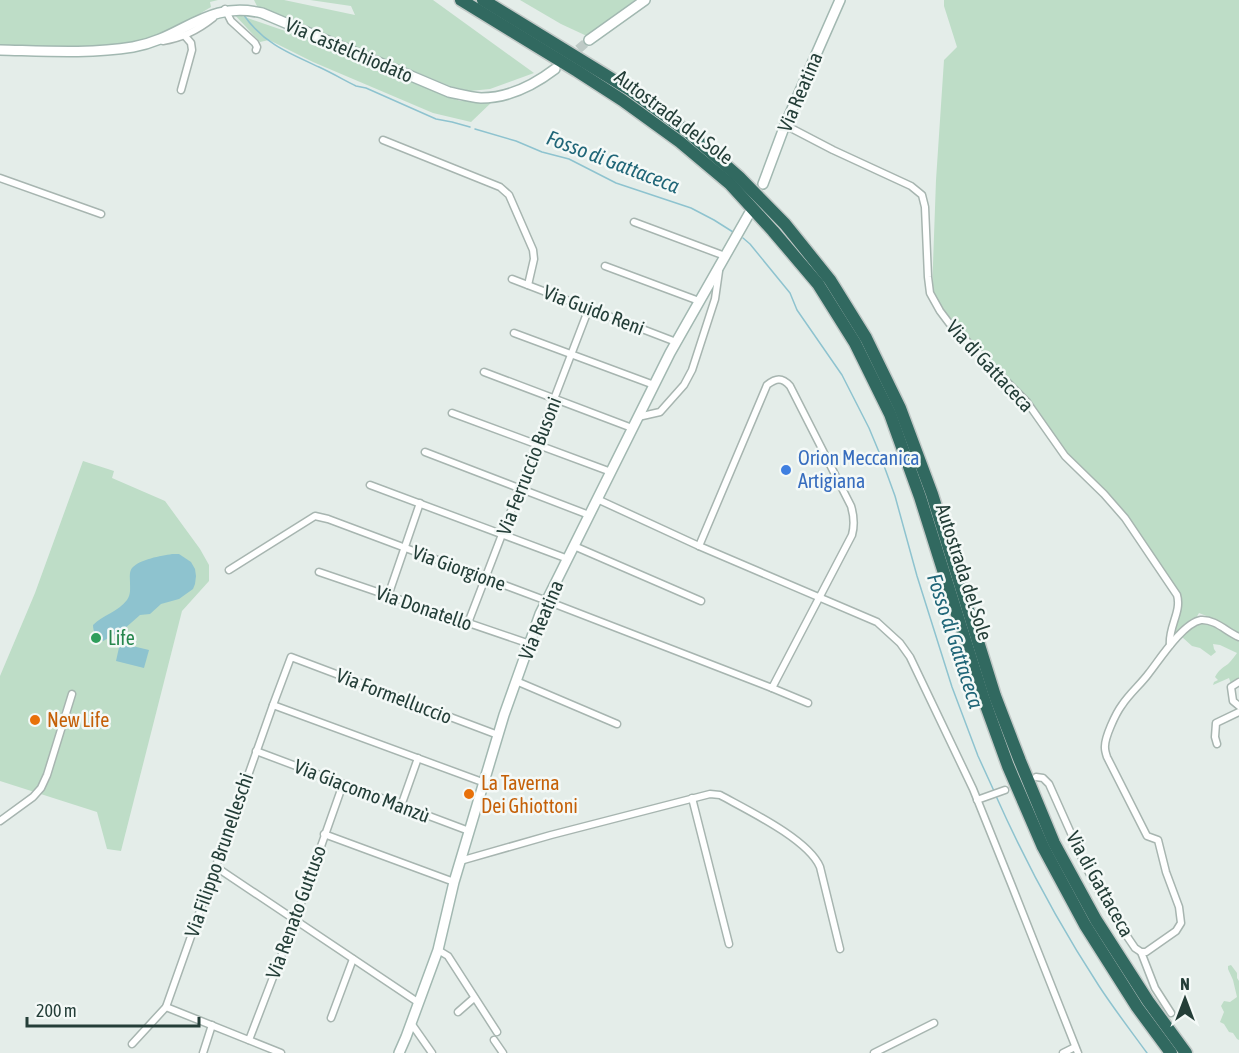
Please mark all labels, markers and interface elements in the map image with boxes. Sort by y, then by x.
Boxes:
street label: Via Castelchiodato [282,12,416,87]
street label: Via Reatina [773,49,827,135]
street label: Autostrada del Sole [611,65,738,169]
water label: Fosso di Gattaceca [544,125,683,197]
street label: Via Guido Reni [540,280,648,339]
street label: Via di Gattaceca [942,315,1039,416]
street label: Via Ferruccio Busoni [492,394,565,538]
place label: Orion Meccanica Artigiana [798,446,920,492]
marker: Orion Meccanica Artigiana [779,463,793,477]
street label: Autostrada del Sole [932,501,997,643]
street label: Via Giorgione [409,540,509,595]
water label: Fosso di Gattaceca [923,570,989,711]
street label: Via Reatina [514,577,568,663]
street label: Via Donatello [373,580,475,635]
place label: Life [108,626,135,649]
marker: Life [89,631,103,645]
street label: Via Formelluccio [333,663,455,728]
place label: New Life [47,708,109,731]
marker: New Life [28,713,42,727]
street label: Via Giacomo Manzù [291,754,433,827]
street label: Via Filippo Brunelleschi [180,770,257,940]
place label: La Taverna Dei Ghiottoni [481,771,578,817]
marker: La Taverna Dei Ghiottoni [462,787,476,801]
street label: Via di Gattaceca [1062,827,1139,941]
street label: Via Renato Guttuso [261,842,330,982]
north arrow [1155,969,1215,1029]
text: N [1180,975,1190,993]
scale bar [27,990,200,1028]
text: 200 m [36,1000,77,1021]

